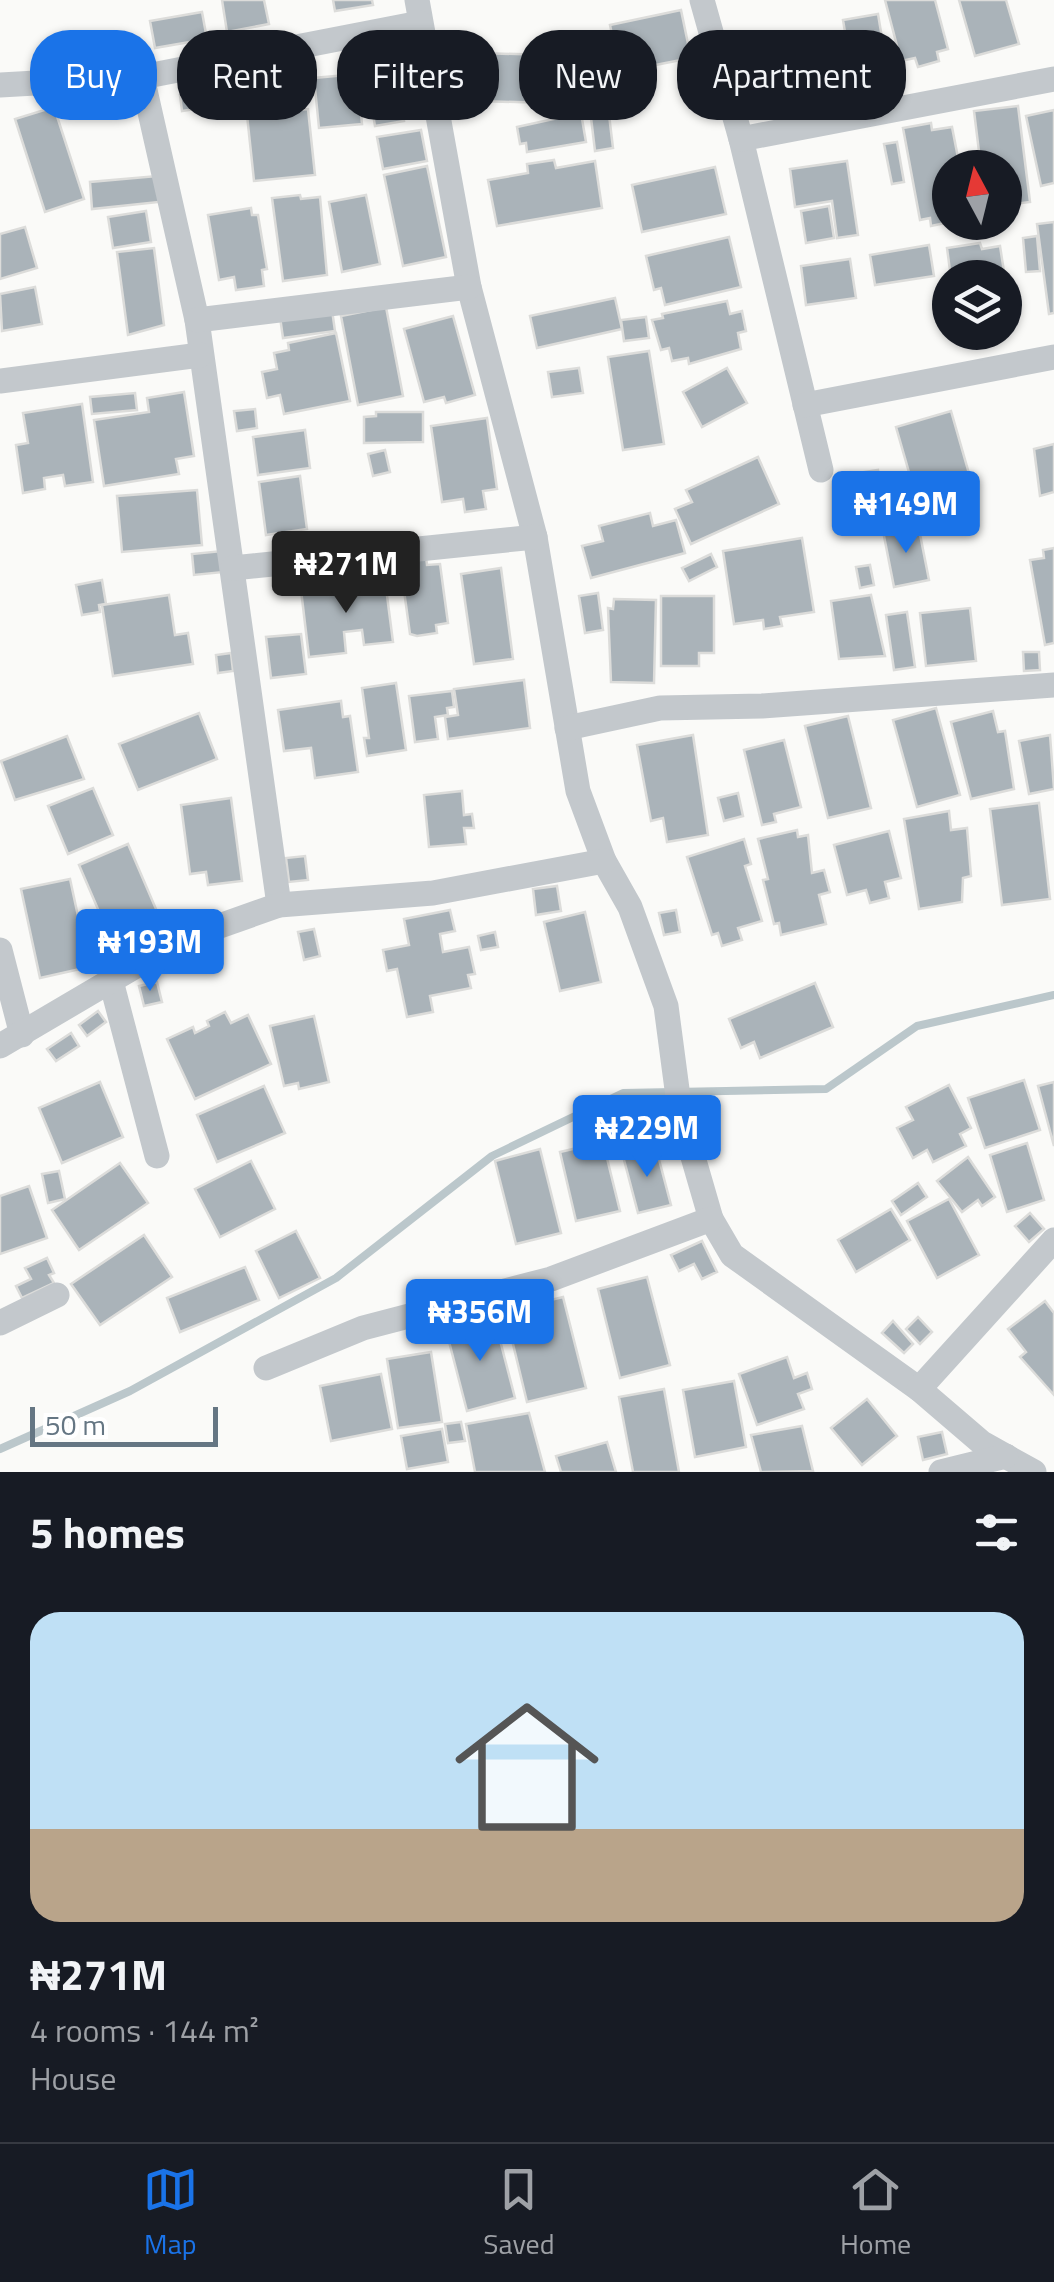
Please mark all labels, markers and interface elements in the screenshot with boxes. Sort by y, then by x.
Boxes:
chip: Buy [30,30,157,120]
chip: Rent [177,30,317,120]
chip: Filters [337,30,499,120]
chip: New [519,30,657,120]
chip: Apartment [677,30,906,120]
north arrow [932,150,1022,240]
map controls [932,150,1022,350]
button: layers [932,260,1022,350]
pin: ₦149M [836,471,976,556]
text: ₦149M [854,479,958,527]
pin: ₦271M [276,531,416,616]
text: ₦271M [294,539,398,587]
pin: ₦193M [80,909,220,994]
text: ₦193M [98,917,202,965]
pin: ₦229M [577,1095,717,1180]
text: ₦229M [595,1103,699,1151]
pin: ₦356M [410,1279,550,1364]
text: ₦356M [428,1287,532,1335]
scale bar [30,1402,218,1446]
text: 50 m [45,1403,106,1446]
text: 5 homes [30,1500,185,1564]
icon: filters [969,1505,1024,1560]
icon: home [437,1677,617,1857]
text: ₦271M [30,1942,167,2006]
text: 4 rooms · 144 m² [30,2006,259,2054]
text: House [30,2054,116,2102]
tab: Map [143,2162,198,2265]
tab: Saved [483,2162,555,2265]
tab: Home [840,2162,911,2265]

